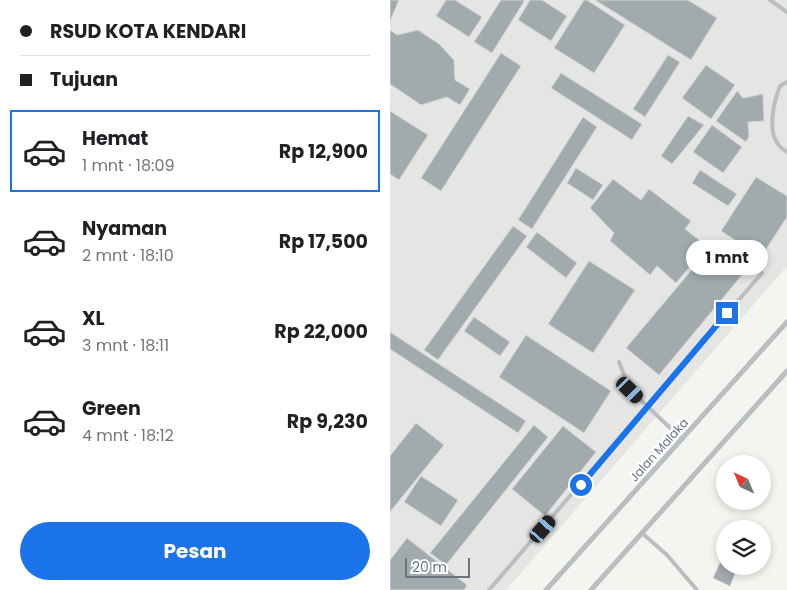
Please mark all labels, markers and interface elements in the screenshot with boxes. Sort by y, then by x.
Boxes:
text: RSUD KOTA KENDARI [50,18,246,45]
text: Tujuan [50,66,118,93]
text: Hemat [82,125,148,152]
icon: car [22,129,67,174]
text: Rp 12,900 [279,138,368,165]
text: 1 mnt · 18:09 [82,154,175,177]
text: Nyaman [82,215,167,242]
icon: car [22,219,67,264]
text: Rp 17,500 [279,228,368,255]
callout: 1 mnt [686,240,768,276]
text: 2 mnt · 18:10 [82,244,174,267]
text: 1 mnt [705,246,749,269]
route end [716,302,738,324]
text: XL [82,305,105,332]
icon: car [22,309,67,354]
text: Rp 22,000 [274,318,368,345]
text: 3 mnt · 18:11 [82,334,169,357]
car [614,374,646,406]
text: Green [82,395,141,422]
icon: car [22,399,67,444]
text: Rp 9,230 [287,408,368,435]
street label: Jalan Malaka [625,414,692,485]
text: 4 mnt · 18:12 [82,424,174,447]
north arrow [716,455,771,510]
map controls [716,455,771,575]
route start [570,474,592,496]
car [527,513,558,545]
button: layers [716,520,771,575]
button: Pesan [20,522,370,580]
scale bar [405,555,470,578]
text: 20 m [412,557,447,577]

